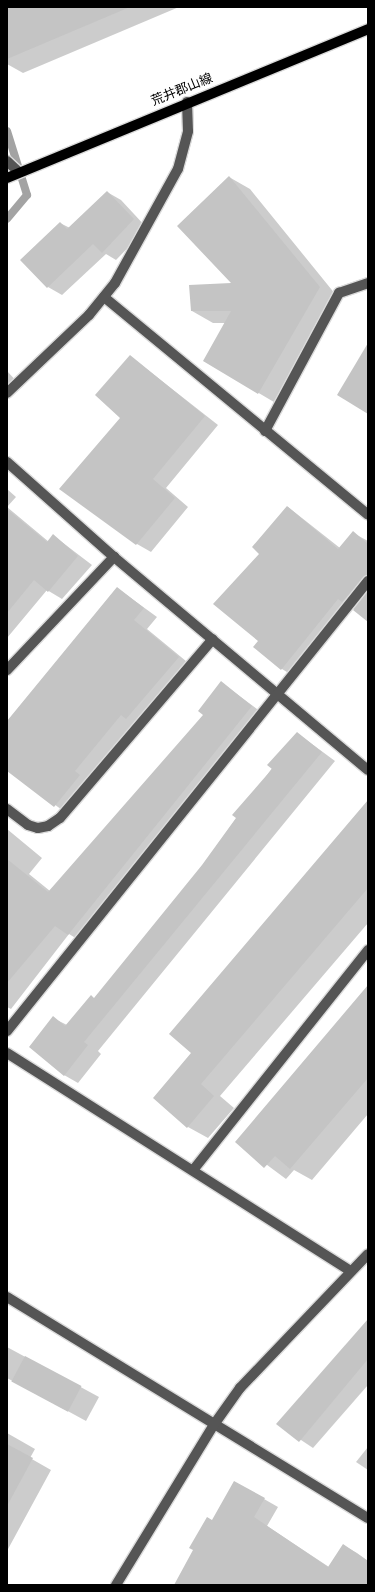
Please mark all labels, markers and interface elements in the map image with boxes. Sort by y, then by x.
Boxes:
street label: 荒井郡山線 [149,71,215,109]

